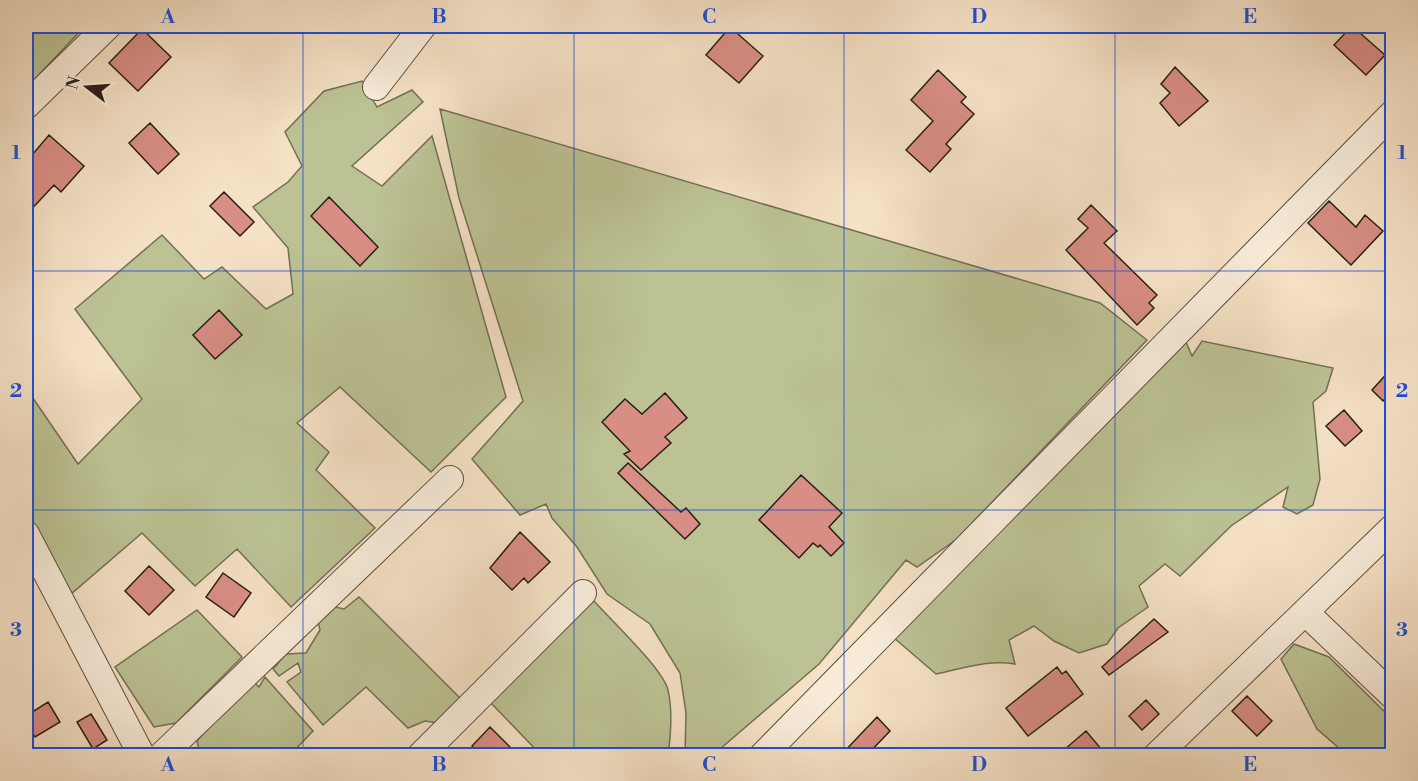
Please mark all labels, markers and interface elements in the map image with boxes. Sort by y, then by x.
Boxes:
text: A [160,5,176,30]
text: B [431,5,447,30]
text: C [702,5,716,30]
text: D [971,5,987,30]
text: E [1243,5,1257,30]
north arrow [57,57,117,117]
text: N [62,74,85,92]
text: 1 [11,141,21,166]
text: 1 [1397,141,1407,166]
text: 2 [10,379,22,404]
text: 2 [1396,379,1408,404]
text: 3 [10,618,22,643]
text: 3 [1396,618,1408,643]
text: A [160,753,176,778]
text: B [431,753,447,778]
text: C [702,753,716,778]
text: D [971,753,987,778]
text: E [1243,753,1257,778]

